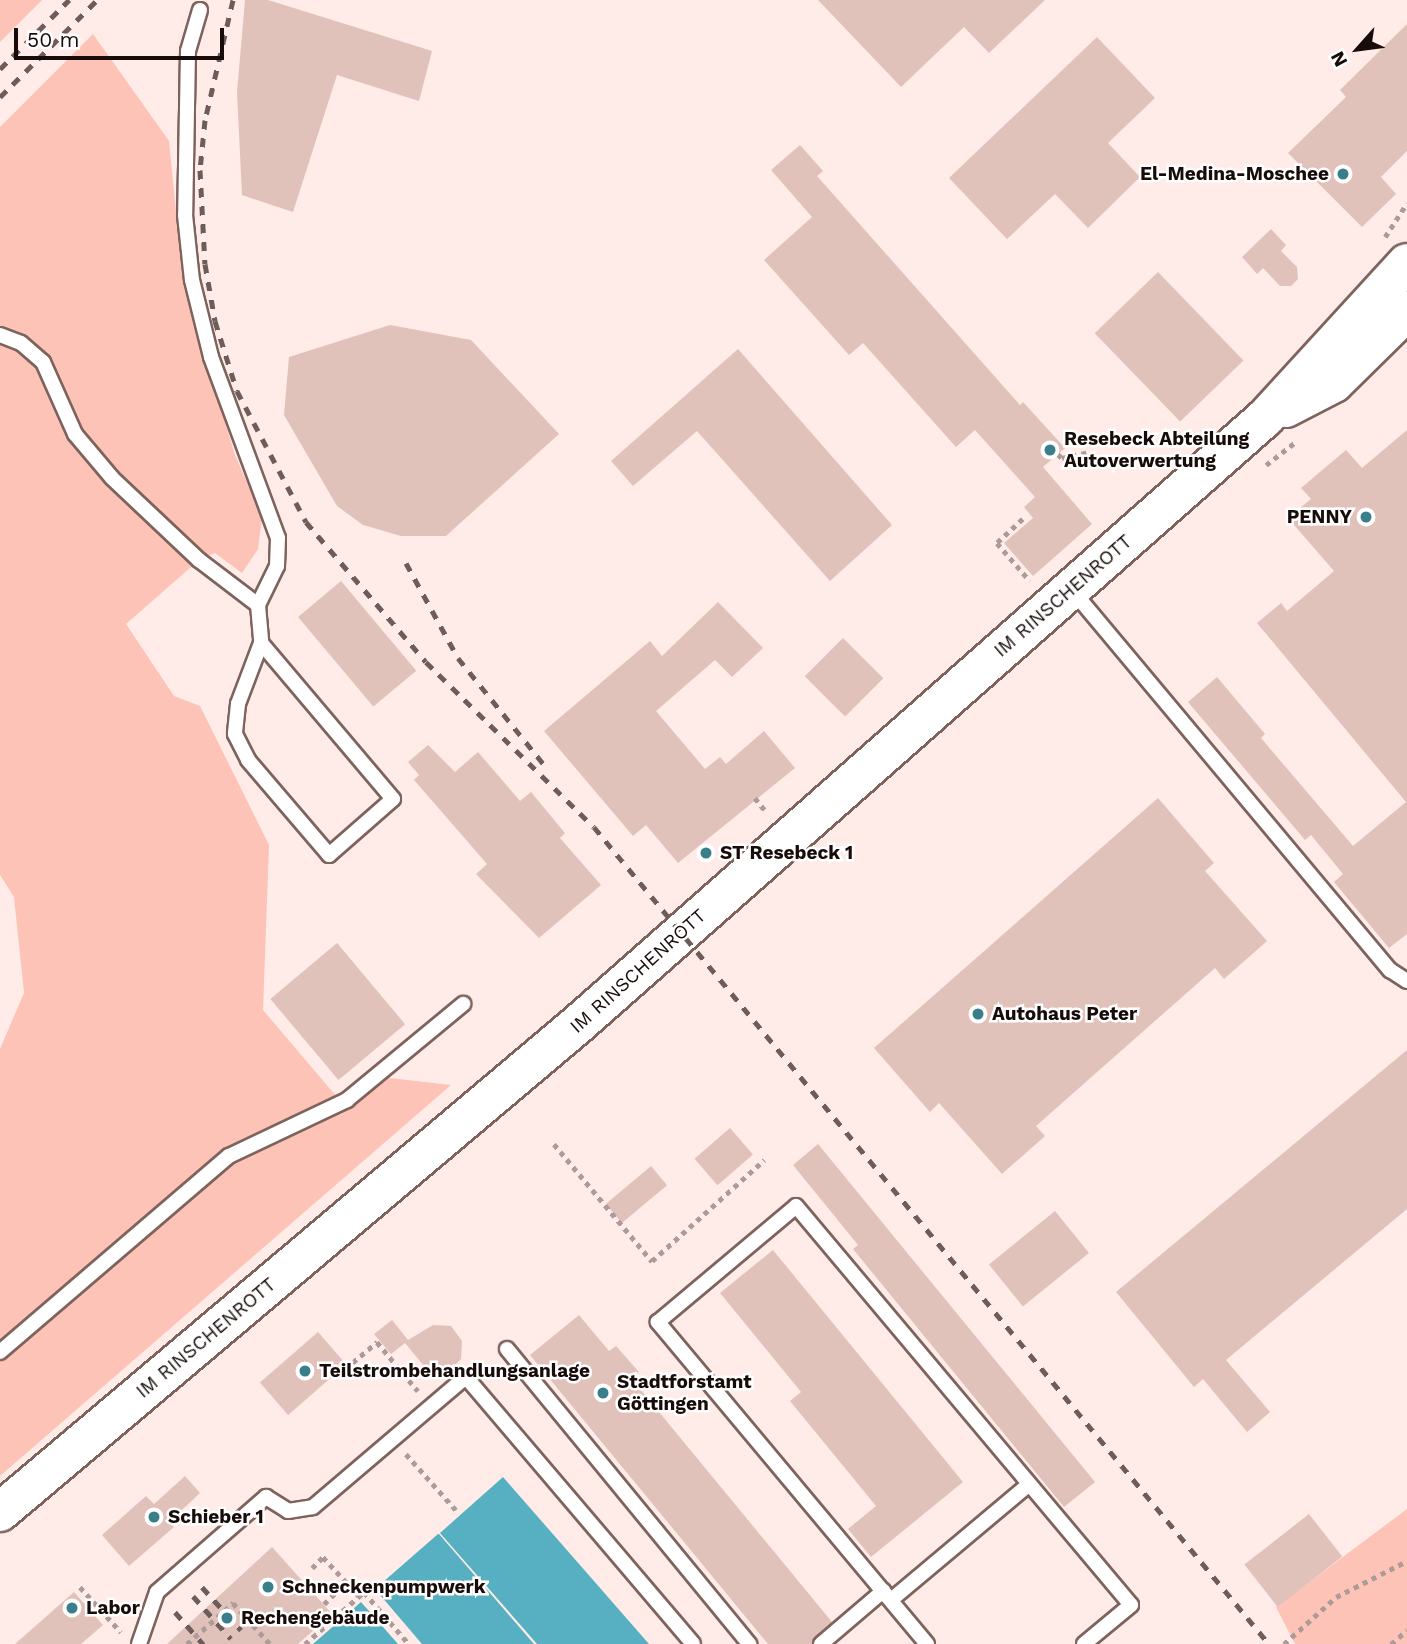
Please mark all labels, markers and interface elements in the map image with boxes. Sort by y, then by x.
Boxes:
scale bar [18,14,228,58]
north arrow [1323,14,1393,84]
text: 50 m [27,27,79,52]
text: N [1326,47,1352,71]
place label: El-Medina-Moschee [1140,163,1329,185]
marker: El-Medina-Moschee [1335,166,1351,182]
place label: Resebeck Abteilung Autoverwertung [1064,428,1250,472]
marker: Resebeck Abteilung Autoverwertung [1042,442,1058,458]
place label: PENNY [1287,506,1352,528]
marker: PENNY [1358,509,1374,525]
street label: IM RINSCHENROTT [989,530,1137,662]
place label: ST Resebeck 1 [720,842,854,864]
marker: ST Resebeck 1 [698,845,714,861]
street label: IM RINSCHENROTT [565,904,711,1038]
place label: Autohaus Peter [992,1003,1137,1025]
marker: Autohaus Peter [970,1006,986,1022]
street label: IM RINSCHENROTT [132,1273,280,1403]
place label: Teilstrombehandlungsanlage [319,1360,590,1382]
marker: Teilstrombehandlungsanlage [297,1363,313,1379]
place label: Stadtforstamt Göttingen [617,1371,752,1415]
marker: Stadtforstamt Göttingen [595,1385,611,1401]
place label: Schieber 1 [168,1506,264,1528]
marker: Schieber 1 [146,1509,162,1525]
place label: Schneckenpumpwerk [282,1576,486,1598]
marker: Schneckenpumpwerk [260,1579,276,1595]
place label: Labor [86,1597,140,1619]
marker: Labor [64,1600,80,1616]
place label: Rechengebäude [241,1607,389,1629]
marker: Rechengebäude [219,1610,235,1626]

